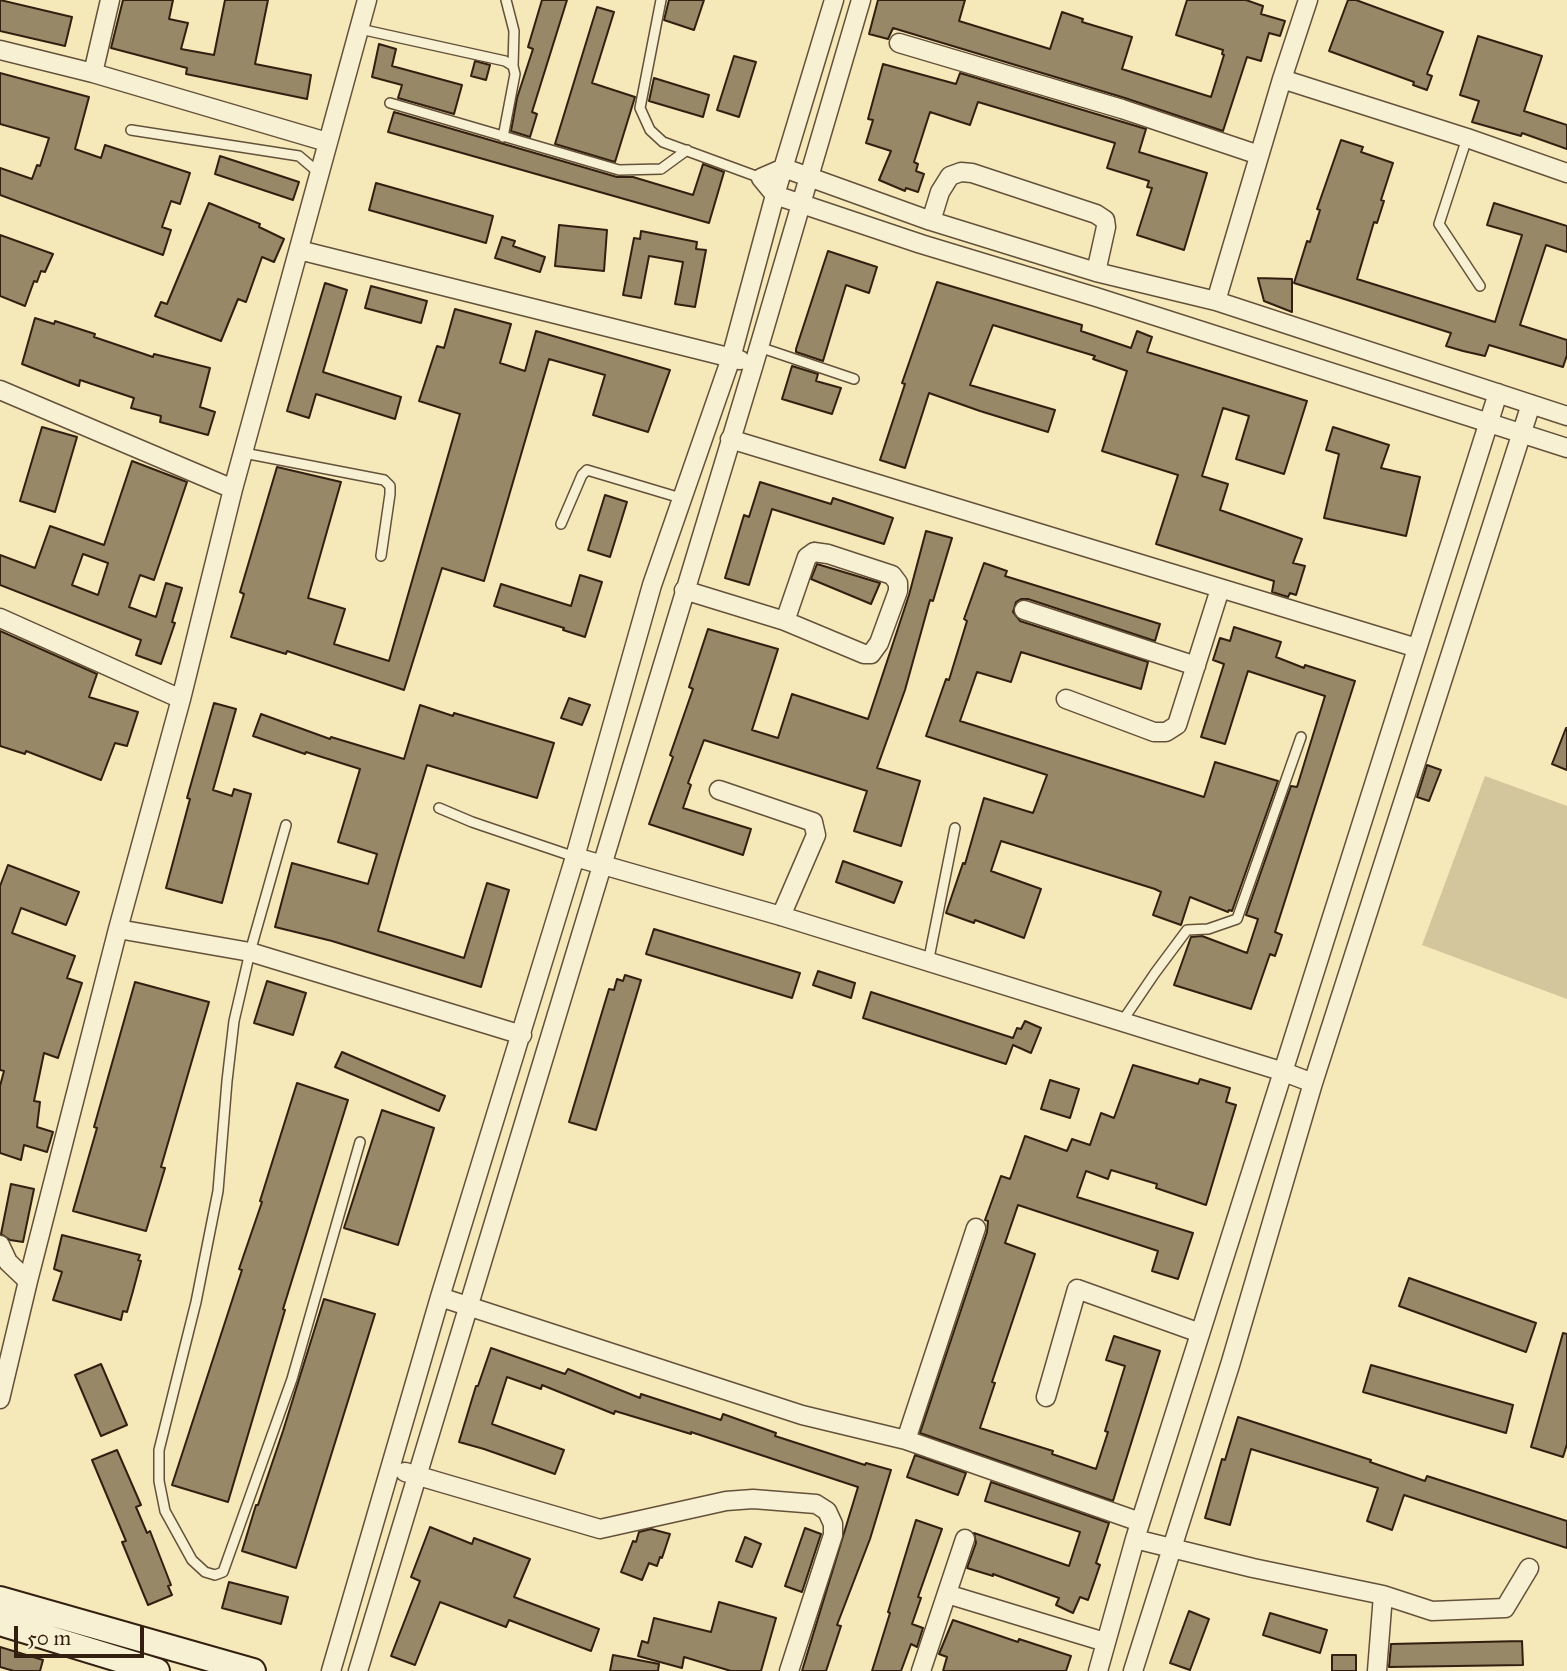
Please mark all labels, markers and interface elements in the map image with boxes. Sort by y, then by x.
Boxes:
scale bar [18,1612,147,1656]
text: 50 m [27,1625,71,1651]

